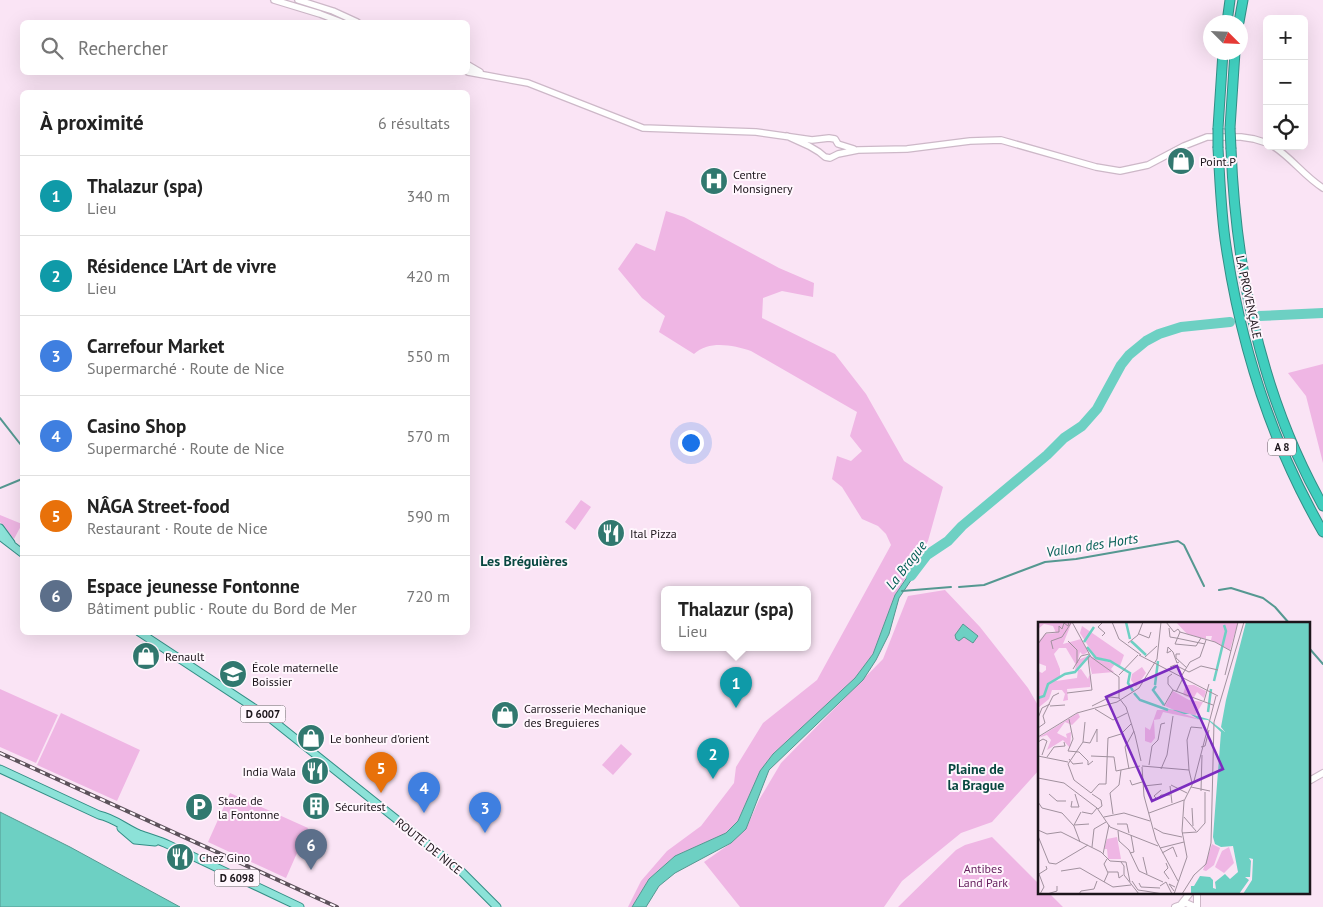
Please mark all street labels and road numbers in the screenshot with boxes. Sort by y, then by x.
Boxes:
street label: LA PROVENÇALE [1233,254,1265,340]
road number: A 8 [1268,438,1296,456]
road number: D 6007 [240,706,286,722]
street label: ROUTE DE NICE [393,815,465,877]
road number: D 6098 [214,870,260,886]

